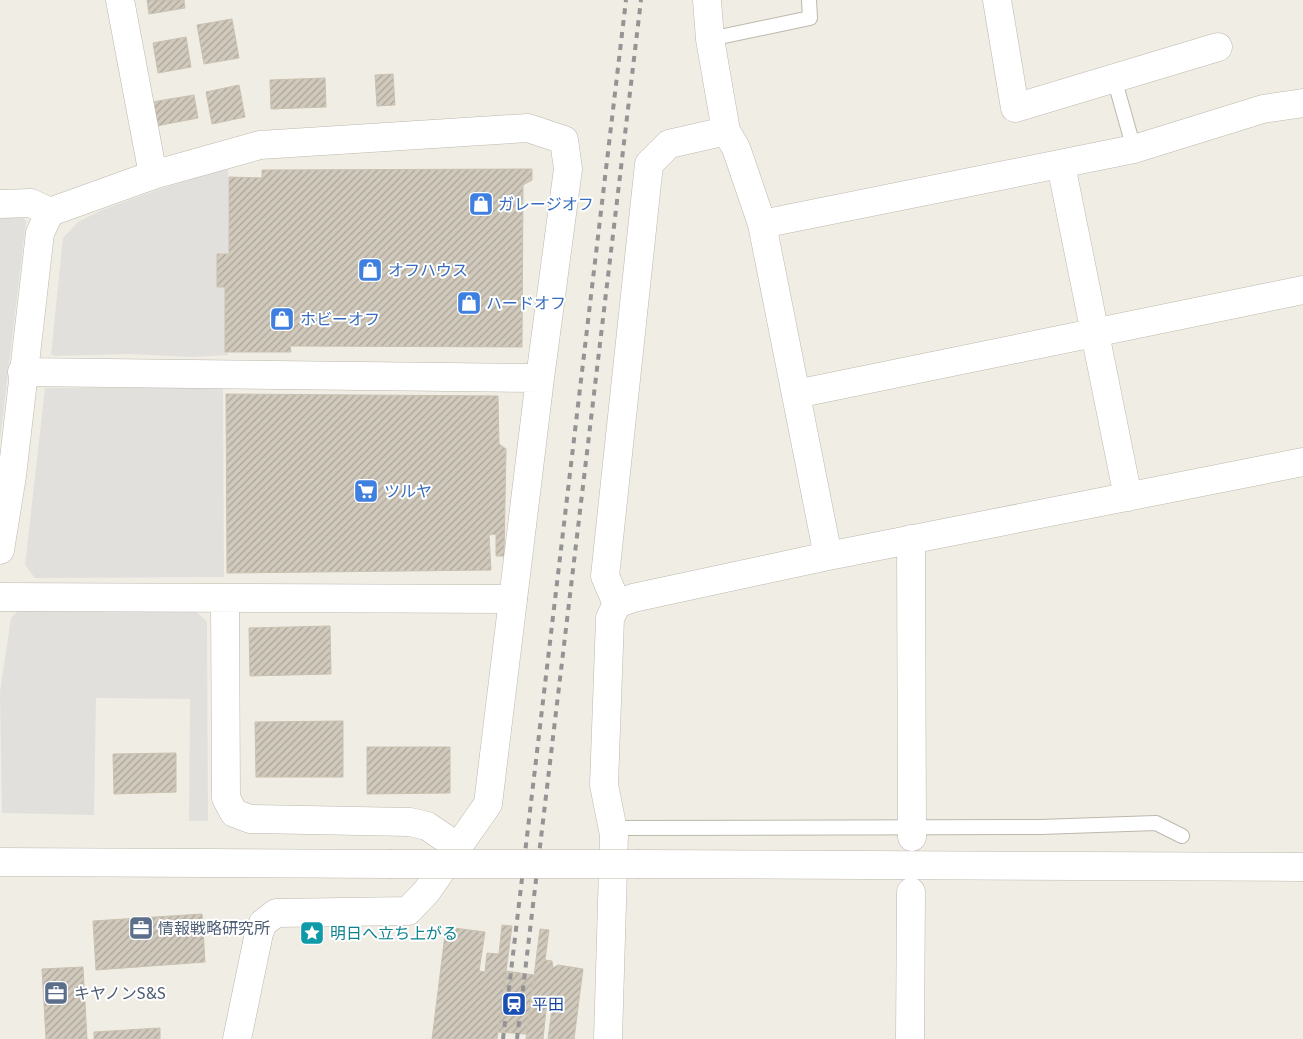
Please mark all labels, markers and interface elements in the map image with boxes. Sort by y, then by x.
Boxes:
shop icon: ガレージオフ [468,191,494,217]
place label: ガレージオフ [498,195,594,214]
shop icon: オフハウス [357,257,383,283]
place label: オフハウス [388,261,468,280]
shop icon: ハードオフ [456,290,482,316]
place label: ハードオフ [486,294,566,313]
shop icon: ホビーオフ [269,306,295,332]
place label: ホビーオフ [300,310,380,329]
supermarket icon: ツルヤ [353,478,379,504]
place label: ツルヤ [384,482,432,501]
office icon: 情報戦略研究所 [128,915,154,941]
place label: 情報戦略研究所 [158,919,270,938]
place icon: 明日へ立ち上がる [299,920,325,946]
place label: 明日へ立ち上がる [330,924,458,943]
office icon: キヤノンS&S [43,980,69,1006]
place label: キヤノンS&S [74,984,166,1003]
station icon: 平田 [501,991,527,1017]
place label: 平田 [532,995,564,1014]

